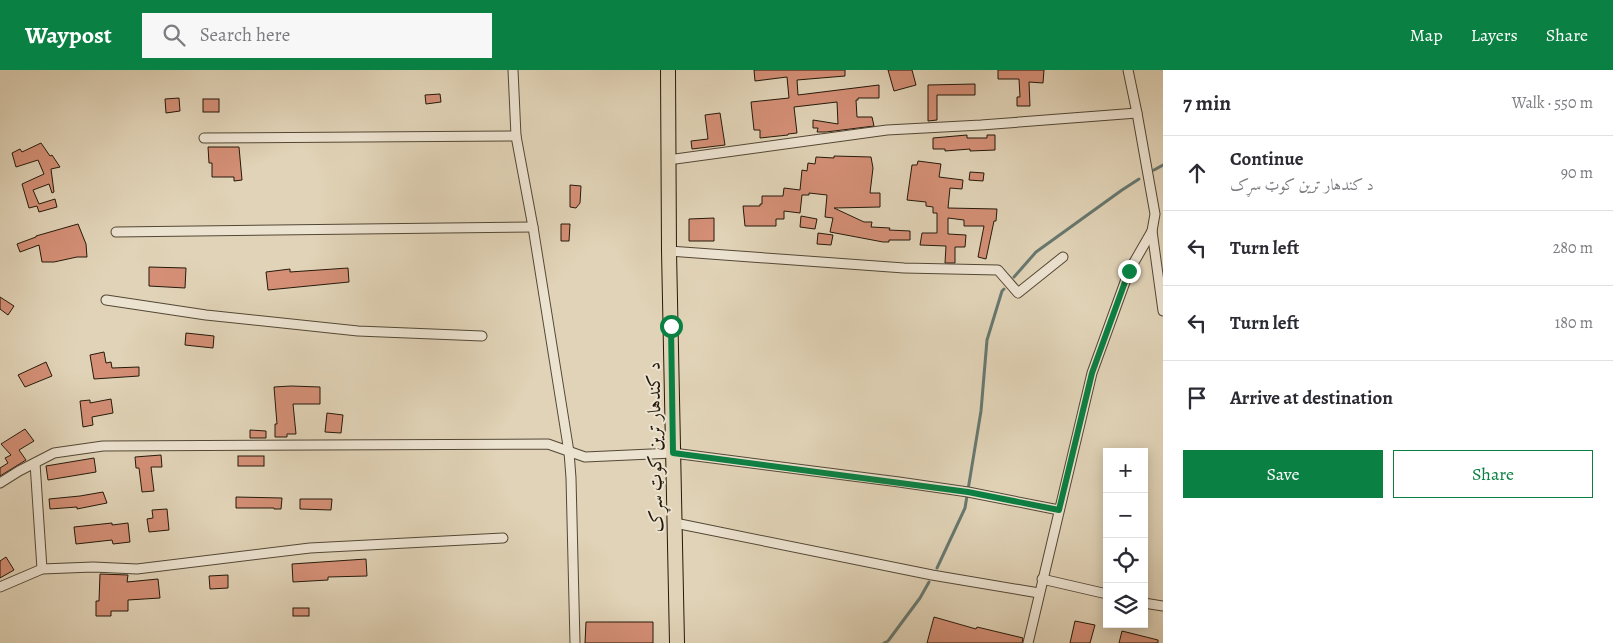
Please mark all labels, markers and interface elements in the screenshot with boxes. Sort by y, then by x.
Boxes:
search box [142,13,492,58]
text: Waypost [25,19,112,51]
icon: search [160,21,188,49]
text: Search here [200,22,290,48]
text: Map [1410,23,1443,47]
text: Layers [1471,23,1518,47]
text: Share [1546,23,1588,47]
text: 7 min [1183,89,1231,117]
text: Walk · 550 m [1512,92,1593,114]
text: Continue [1230,146,1304,172]
icon: ahead [1183,159,1211,187]
text: 90 m [1561,162,1593,184]
text: د کندهار ترين کوټ سړک [1230,174,1374,196]
icon: left [1183,234,1211,262]
text: Turn left [1230,235,1299,261]
text: 280 m [1553,237,1593,259]
route end [1118,260,1141,283]
icon: left [1183,309,1211,337]
text: Turn left [1230,310,1299,336]
text: 180 m [1555,312,1593,334]
route start [660,315,683,338]
street label: د کندهار ترين کوټ سړک [641,361,671,533]
icon: arrive [1183,384,1211,412]
text: Arrive at destination [1230,385,1393,411]
map controls [1103,448,1148,628]
button: + [1103,448,1148,493]
button: Save [1183,450,1383,498]
button: Share [1393,450,1593,498]
button: − [1103,493,1148,538]
button: locate [1103,538,1148,583]
button: layers [1103,583,1148,628]

